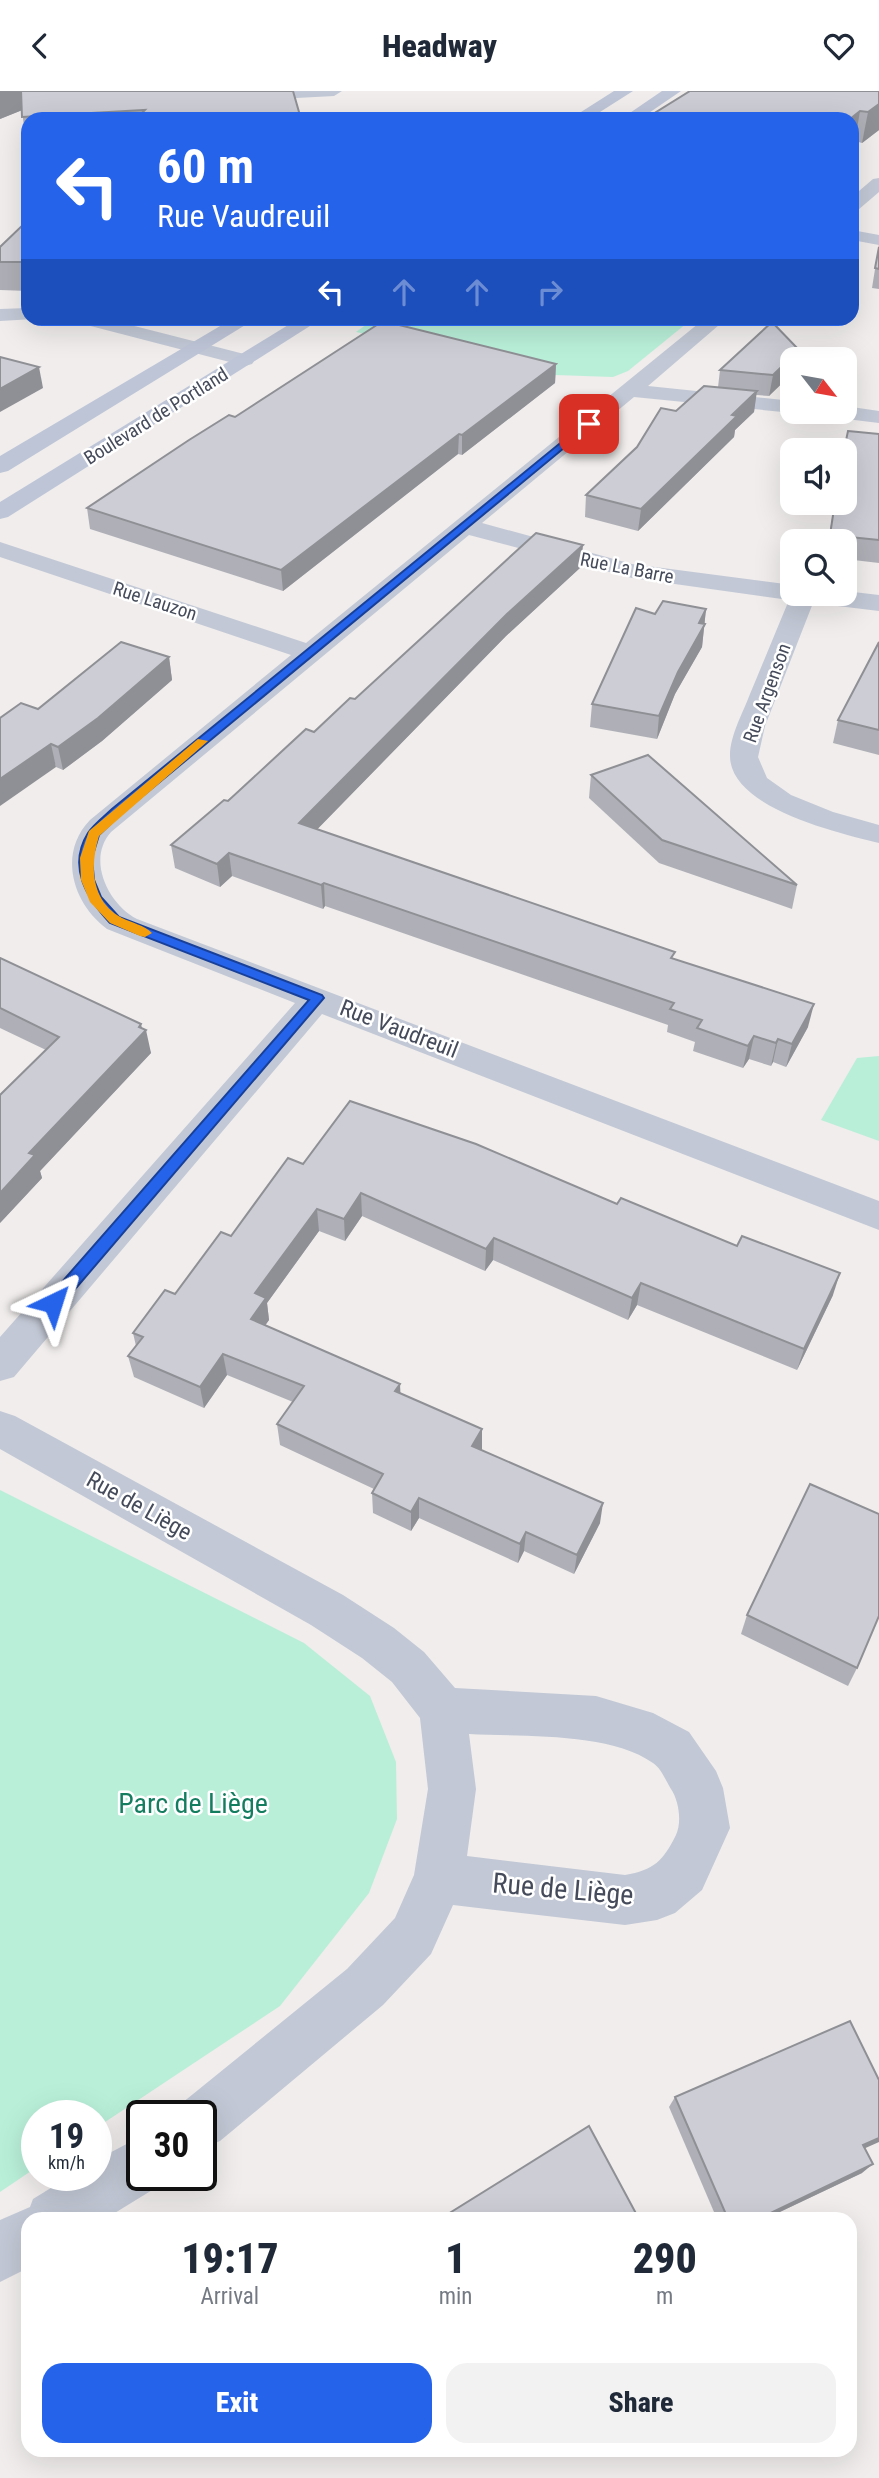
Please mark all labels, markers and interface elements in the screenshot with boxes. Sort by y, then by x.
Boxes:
icon: back [21,27,59,65]
text: Headway [382,27,497,65]
icon: heart [820,27,858,65]
text: 60 m [157,138,254,195]
icon: left [42,140,133,231]
text: Rue Vaudreuil [157,197,330,235]
icon: left [312,273,350,311]
icon: ahead [385,273,423,311]
icon: ahead [458,273,496,311]
icon: right [531,273,569,311]
north arrow [780,347,858,423]
map controls [780,347,857,606]
street label: Boulevard de Portland [80,362,232,470]
pin [559,394,619,454]
icon: arrive [570,405,608,443]
button: sound [780,438,857,515]
button: search [780,529,857,606]
street label: Rue La Barre [578,548,676,588]
street label: Rue Lauzon [110,577,200,625]
street label: Rue Argenson [738,640,796,746]
street label: Rue Vaudreuil [336,994,462,1064]
position arrow [16,1266,90,1340]
street label: Rue de Liège [82,1466,196,1546]
park label: Parc de Liège [118,1787,268,1820]
street label: Rue de Liège [491,1866,635,1912]
speed limit sign: 30 [126,2100,217,2191]
text: 19 [49,2116,84,2157]
text: km/h [48,2152,85,2173]
text: 19:17 [181,2234,278,2283]
text: 1 [445,2234,466,2283]
text: 290 [633,2234,697,2283]
text: Arrival [201,2283,259,2310]
text: min [439,2283,472,2310]
text: m [656,2283,673,2310]
button: Exit [42,2363,432,2443]
button: Share [446,2363,836,2443]

